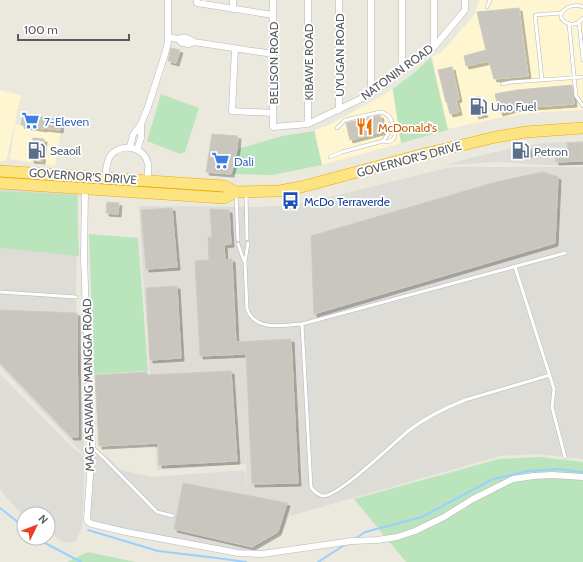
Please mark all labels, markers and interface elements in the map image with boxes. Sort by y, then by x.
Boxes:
street label: UYUGAN ROAD [332,13,347,97]
scale bar [18,16,129,42]
street label: BELISON ROAD [266,21,281,104]
text: 100 m [24,22,58,37]
street label: KIBAWE ROAD [301,23,316,101]
street label: NATONIN ROAD [358,41,436,103]
fuel station icon: Uno Fuel [468,96,488,116]
place label: Uno Fuel [491,99,537,114]
supermarket icon: 7-Eleven [21,111,41,131]
place label: 7-Eleven [44,114,89,129]
restaurant icon: McDonald's [355,117,375,137]
place label: McDonald's [378,120,437,135]
street label: GOVERNOR'S DRIVE [355,138,463,180]
fuel station icon: Seaoil [27,140,47,160]
fuel station icon: Petron [511,141,531,161]
place label: Seaoil [50,143,81,158]
place label: Petron [534,144,568,159]
supermarket icon: Dali [211,151,231,171]
place label: Dali [234,154,254,169]
street label: GOVERNOR'S DRIVE [29,165,138,187]
bus stop icon: McDo Terraverde [281,191,301,211]
place label: McDo Terraverde [304,194,390,209]
street label: MAG-ASAWANG MANGGA ROAD [79,298,97,472]
north arrow [16,506,56,546]
text: N [36,512,51,527]

